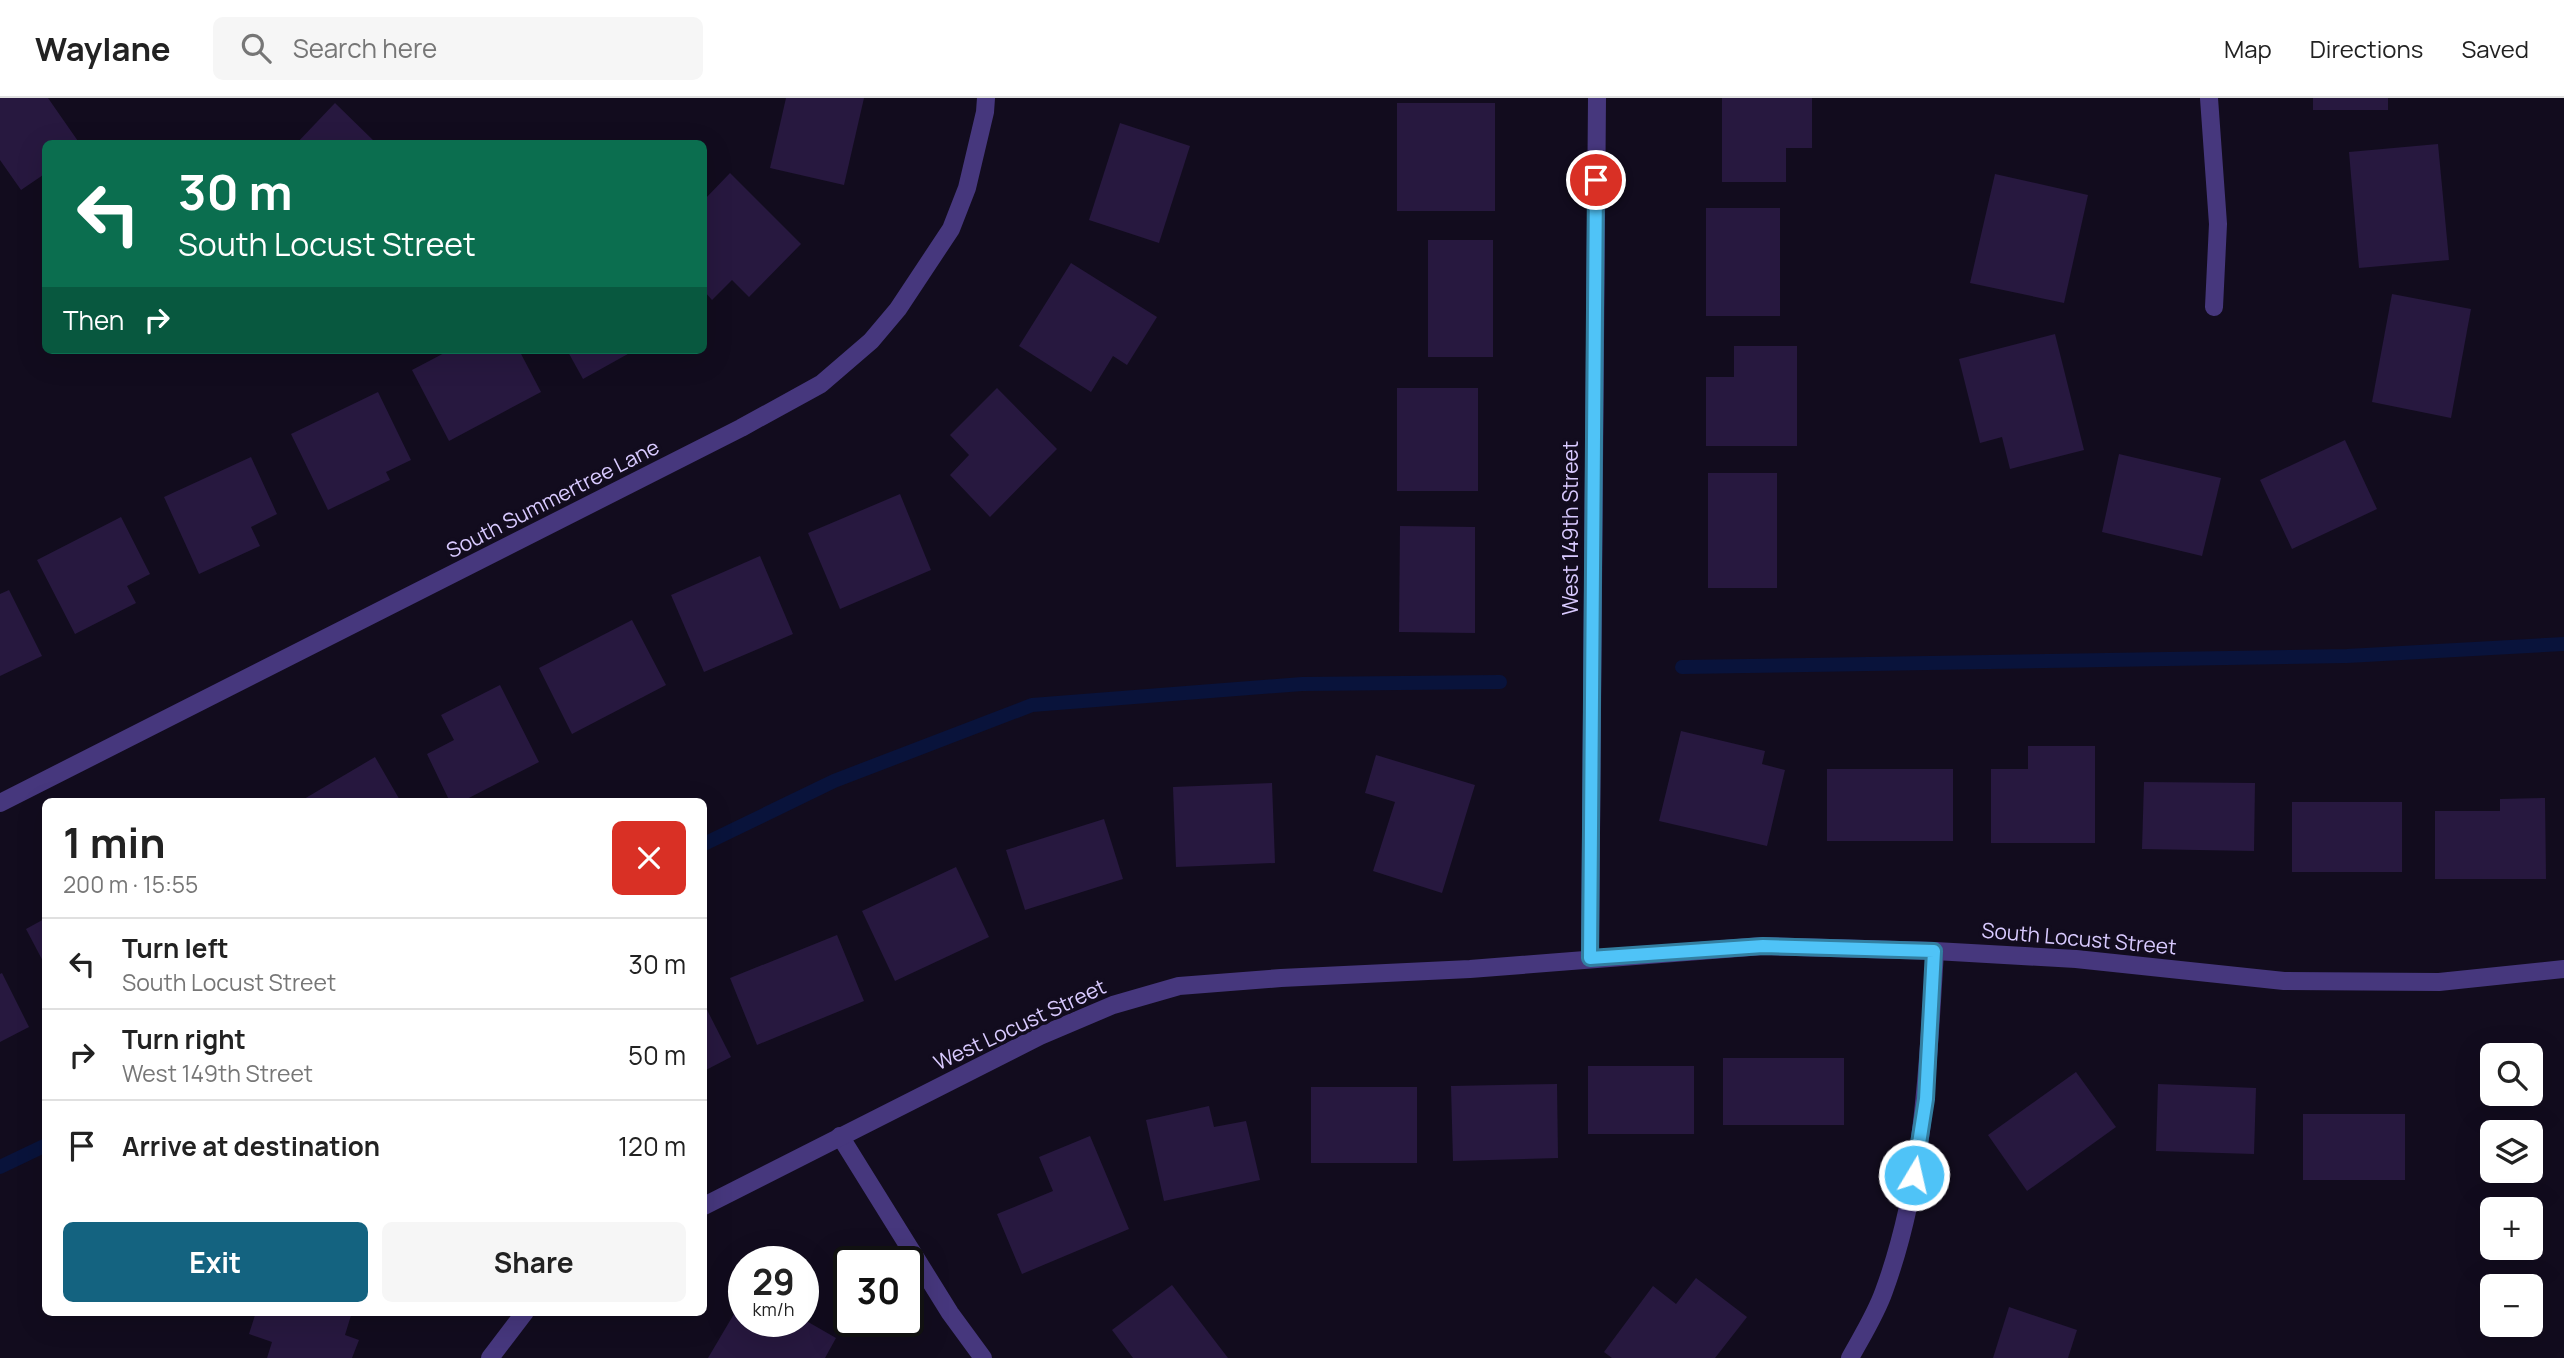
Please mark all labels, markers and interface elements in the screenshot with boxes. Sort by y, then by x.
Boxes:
search box [213,17,703,80]
text: Waylane [35,26,171,71]
icon: search [237,29,275,67]
text: Search here [293,30,437,66]
text: Map [2224,32,2272,65]
text: Directions [2310,32,2423,65]
text: Saved [2461,32,2529,65]
pin [1566,150,1626,210]
text: 30 m [178,158,293,225]
icon: arrive [1577,161,1615,199]
icon: left [63,168,154,259]
text: South Locust Street [178,222,476,266]
icon: right [138,301,176,339]
text: Then [63,302,124,338]
street label: South Summertree Lane [441,432,664,564]
street label: West 149th Street [1556,441,1584,615]
text: 1 min [63,813,166,871]
button: close [612,821,686,895]
text: 200 m · 15:55 [63,868,198,900]
street label: South Locust Street [1980,916,2178,960]
text: Turn left [122,930,229,966]
icon: left [63,945,101,983]
text: 30 m [629,946,686,982]
text: South Locust Street [122,966,336,998]
street label: West Locust Street [929,972,1110,1076]
text: Turn right [122,1021,246,1057]
icon: right [63,1036,101,1074]
text: 50 m [628,1037,686,1073]
map controls [2480,1043,2543,1337]
button: search [2480,1043,2543,1106]
text: West 149th Street [122,1057,313,1089]
button: layers [2480,1120,2543,1183]
icon: arrive [63,1127,101,1165]
text: Arrive at destination [122,1128,380,1164]
text: 120 m [618,1128,686,1164]
position arrow [1877,1138,1951,1212]
button: + [2480,1197,2543,1260]
button: Exit [63,1222,368,1302]
button: Share [382,1222,686,1302]
speed limit sign: 30 [833,1246,924,1337]
text: 29 [752,1258,795,1306]
button: − [2480,1274,2543,1337]
text: km/h [753,1297,794,1321]

